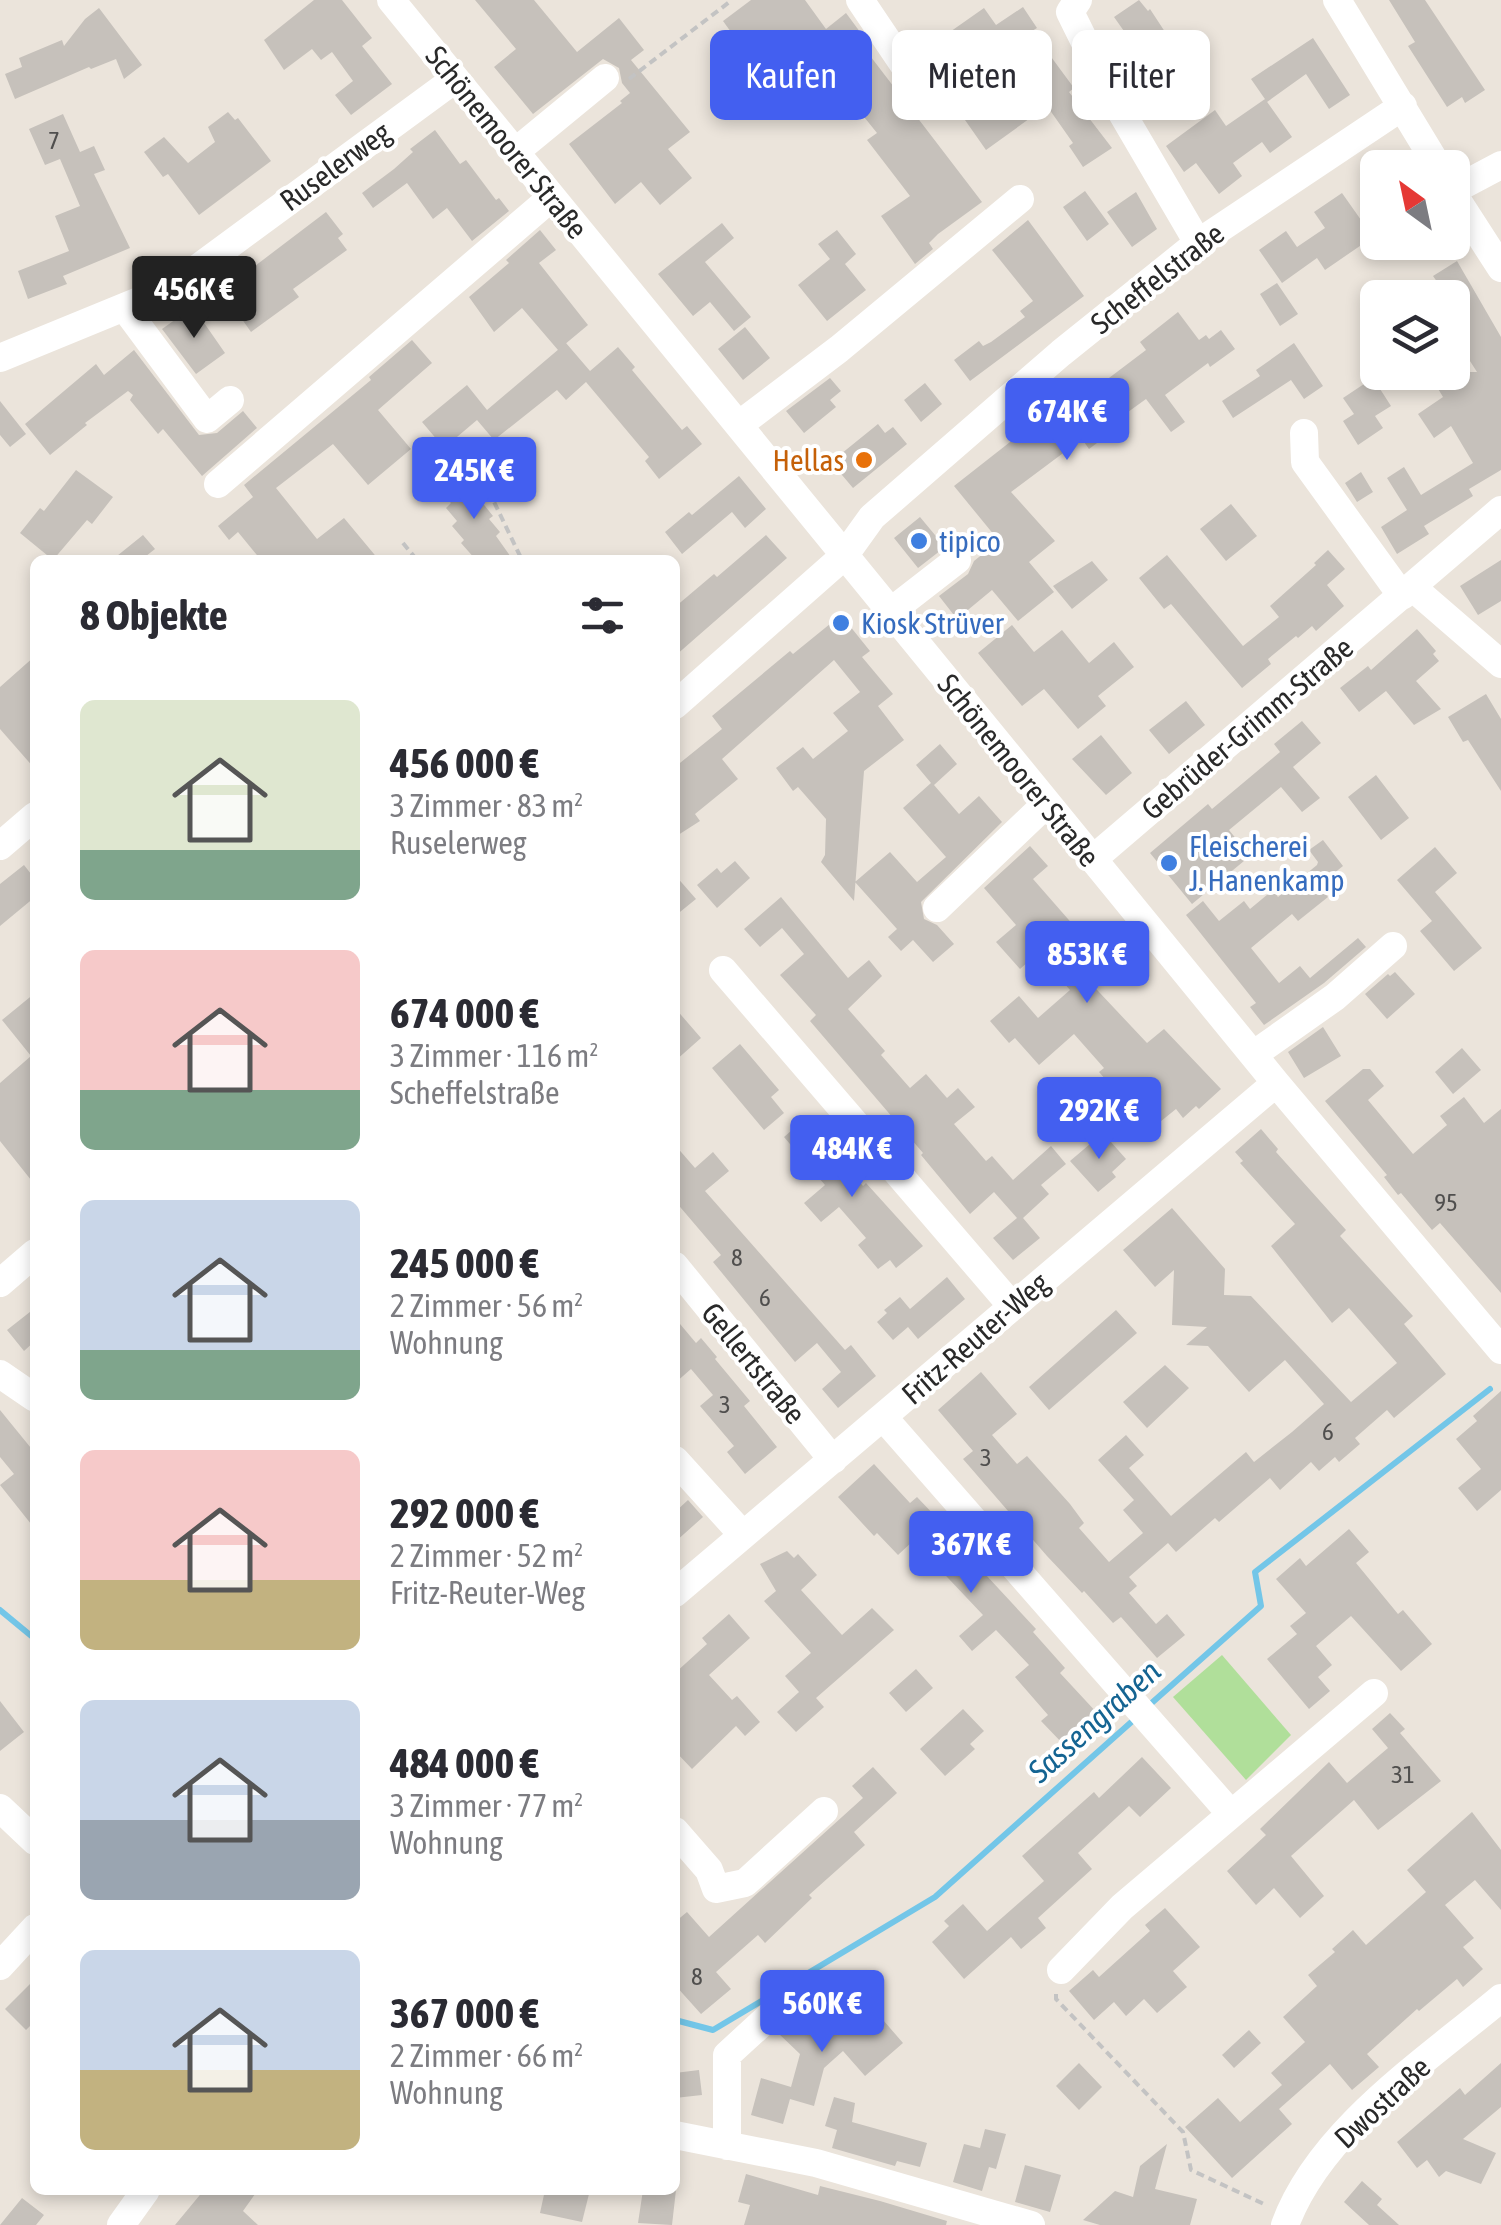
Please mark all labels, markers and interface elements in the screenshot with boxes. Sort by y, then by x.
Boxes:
chip: Kaufen [710,30,872,120]
chip: Mieten [892,30,1052,120]
chip: Filter [1072,30,1210,120]
street label: Schönemoorer Straße [419,39,595,245]
street label: Ruselerweg [273,115,397,217]
house number: 7 [48,126,60,154]
north arrow [1360,150,1470,260]
map controls [1360,150,1470,390]
street label: Scheffelstraße [1084,216,1230,340]
pin: 456K € [113,256,275,341]
text: 456K € [154,270,234,307]
button: layers [1360,280,1470,390]
pin: 674K € [986,378,1148,463]
text: 674K € [1027,392,1107,429]
pin: 245K € [393,437,555,522]
place label: Hellas [773,443,844,477]
marker: Hellas [853,449,875,471]
text: 245K € [434,451,514,488]
place label: tipico [939,524,1001,558]
marker: tipico [908,530,930,552]
icon: filters [575,588,630,643]
text: 8 Objekte [80,591,228,639]
place label: Kiosk Strüver [861,606,1005,640]
marker: Kiosk Strüver [830,612,852,634]
street label: Gebrüder-Grimm-Straße [1135,630,1359,826]
street label: Schönemoorer Straße [931,667,1107,873]
text: 456 000 € [390,739,539,787]
icon: home [160,740,280,860]
text: 3 Zimmer · 83 m² [390,787,583,824]
text: Ruselerweg [390,824,526,861]
place label: Fleischerei J. Hanenkamp [1189,829,1345,897]
marker: Fleischerei J. Hanenkamp [1158,852,1180,874]
pin: 853K € [1006,921,1168,1006]
text: 853K € [1047,935,1127,972]
text: 674 000 € [390,989,539,1037]
icon: home [160,990,280,1110]
text: 3 Zimmer · 116 m² [390,1037,598,1074]
text: Scheffelstraße [390,1074,559,1111]
pin: 292K € [1018,1077,1180,1162]
text: 292K € [1059,1091,1139,1128]
pin: 484K € [771,1115,933,1200]
text: 484K € [812,1129,892,1166]
house number: 95 [1434,1188,1458,1216]
text: 245 000 € [390,1239,539,1287]
icon: home [160,1240,280,1360]
house number: 8 [731,1243,743,1271]
street label: Fritz-Reuter-Weg [895,1265,1055,1411]
house number: 6 [759,1283,771,1311]
text: 2 Zimmer · 56 m² [390,1287,583,1324]
street label: Gellertstraße [695,1296,813,1430]
text: Wohnung [390,1324,503,1361]
house number: 3 [719,1390,731,1418]
house number: 6 [1322,1417,1334,1445]
house number: 3 [980,1443,992,1471]
text: 292 000 € [390,1489,539,1537]
icon: home [160,1490,280,1610]
pin: 367K € [890,1511,1052,1596]
text: 367K € [931,1525,1011,1562]
text: 2 Zimmer · 52 m² [390,1537,583,1574]
text: Fritz-Reuter-Weg [390,1574,585,1611]
water label: Sassengraben [1020,1652,1168,1790]
text: 484 000 € [390,1739,539,1787]
icon: home [160,1740,280,1860]
house number: 31 [1391,1760,1415,1788]
text: 3 Zimmer · 77 m² [390,1787,583,1824]
text: Wohnung [390,1824,503,1861]
house number: 8 [691,1962,703,1990]
pin: 560K € [741,1970,903,2055]
text: 560K € [782,1984,862,2021]
text: 367 000 € [390,1989,539,2037]
icon: home [160,1990,280,2110]
text: 2 Zimmer · 66 m² [390,2037,583,2074]
street label: Dwostraße [1327,2049,1437,2155]
text: Wohnung [390,2074,503,2111]

